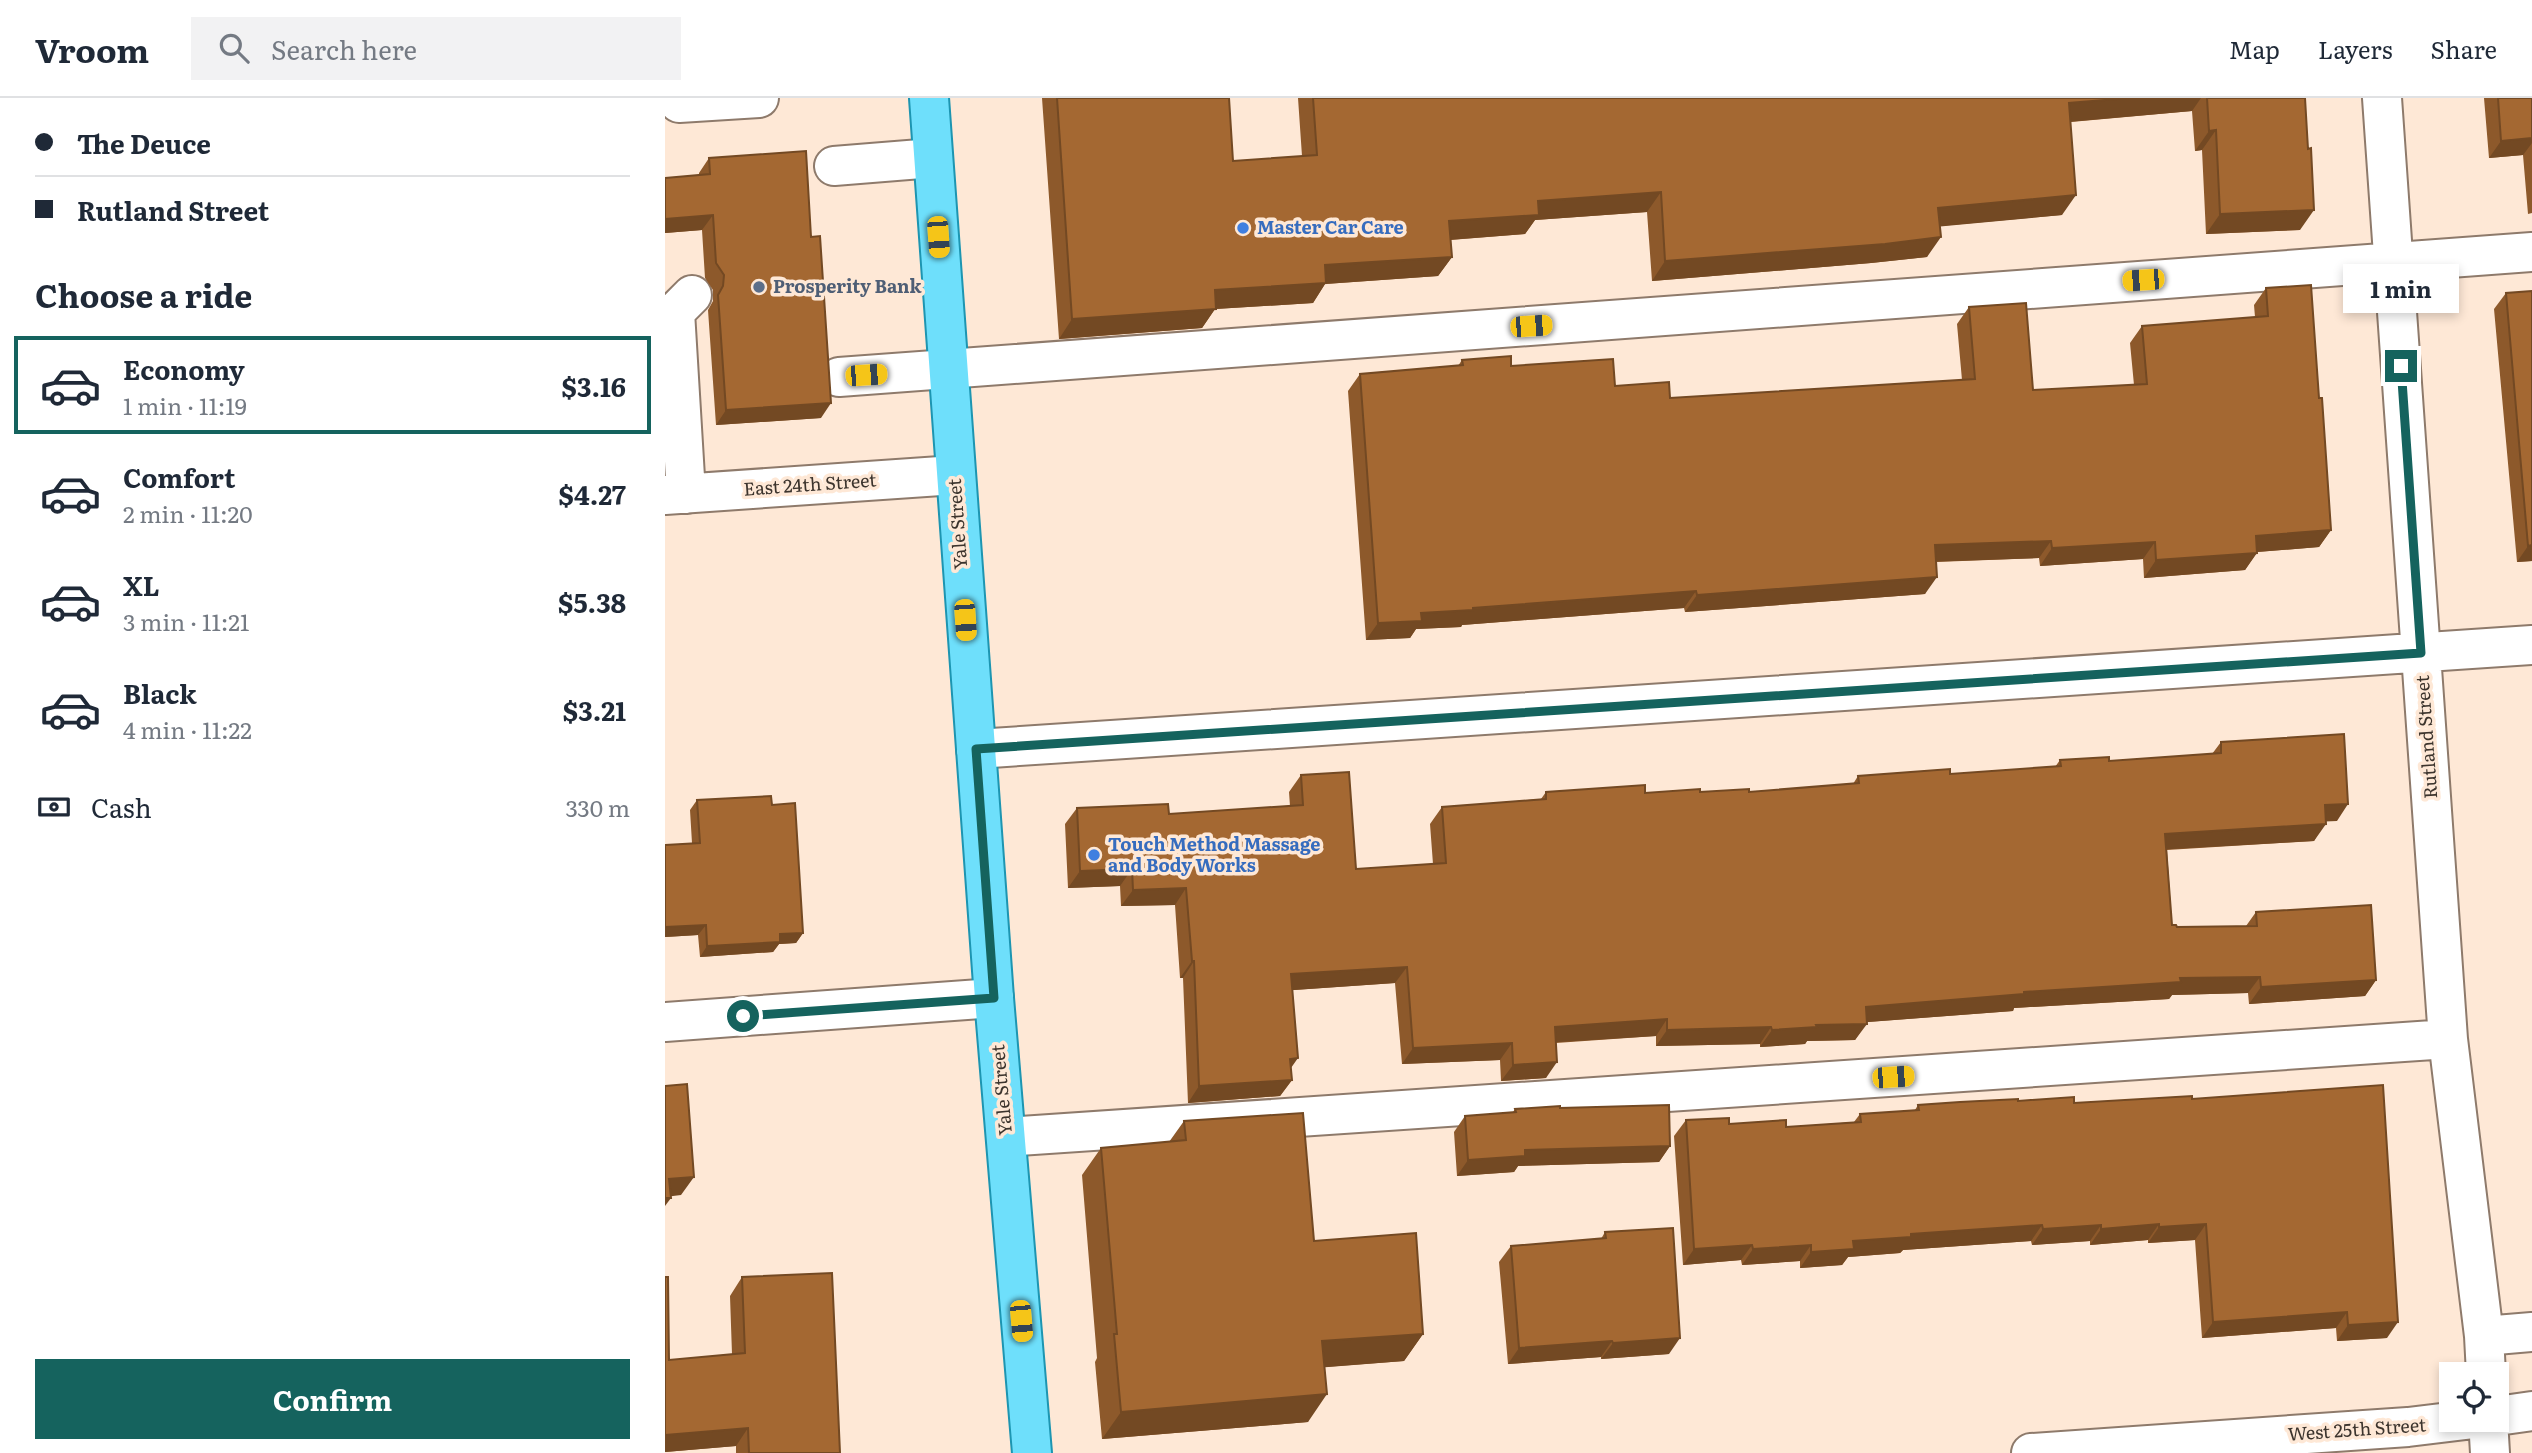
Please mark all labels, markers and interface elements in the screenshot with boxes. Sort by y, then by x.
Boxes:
search box [191,17,681,80]
text: Vroom [35,24,149,73]
icon: search [215,29,253,67]
text: Search here [271,29,417,68]
text: Map [2229,31,2280,66]
text: Layers [2318,31,2392,66]
text: Share [2430,31,2497,66]
text: The Deuce [77,123,211,162]
text: Rutland Street [77,190,269,229]
place label: Master Car Care [1257,213,1404,240]
car [927,215,950,259]
marker: Master Car Care [1235,220,1251,236]
callout: 1 min [2343,264,2459,314]
car [2122,268,2165,292]
text: Choose a ride [35,270,252,318]
text: 1 min [2370,271,2432,305]
place label: Prosperity Bank [773,272,923,299]
marker: Prosperity Bank [751,279,767,295]
car [1510,314,1553,338]
text: Economy [123,349,245,388]
route end [2385,350,2417,382]
icon: car [39,354,102,417]
car [845,363,888,387]
text: $3.16 [562,366,626,405]
text: 1 min · 11:19 [123,388,247,422]
text: Comfort [123,457,235,496]
icon: car [39,462,102,525]
street label: East 24th Street [743,465,878,502]
text: $4.27 [559,474,626,513]
street label: Yale Street [940,477,973,570]
text: 2 min · 11:20 [123,496,252,530]
text: XL [123,565,160,604]
icon: car [39,570,102,633]
text: $5.38 [558,582,626,621]
car [954,598,977,642]
text: 3 min · 11:21 [123,604,249,638]
text: Black [123,673,197,712]
street label: Rutland Street [2408,674,2443,800]
icon: car [39,678,102,741]
text: $3.21 [563,690,626,729]
text: 4 min · 11:22 [123,712,252,746]
text: Cash [91,787,152,826]
icon: cash [35,788,73,826]
text: 330 m [566,790,630,824]
place label: Touch Method Massage and Body Works [1108,830,1321,878]
marker: Touch Method Massage and Body Works [1086,847,1102,863]
route start [727,1000,759,1032]
street label: Yale Street [983,1043,1018,1137]
car [1872,1065,1915,1089]
car [1009,1299,1034,1343]
button: Confirm [35,1359,630,1439]
map controls [2439,1362,2509,1432]
button: locate [2439,1362,2509,1432]
street label: West 25th Street [2287,1410,2428,1447]

